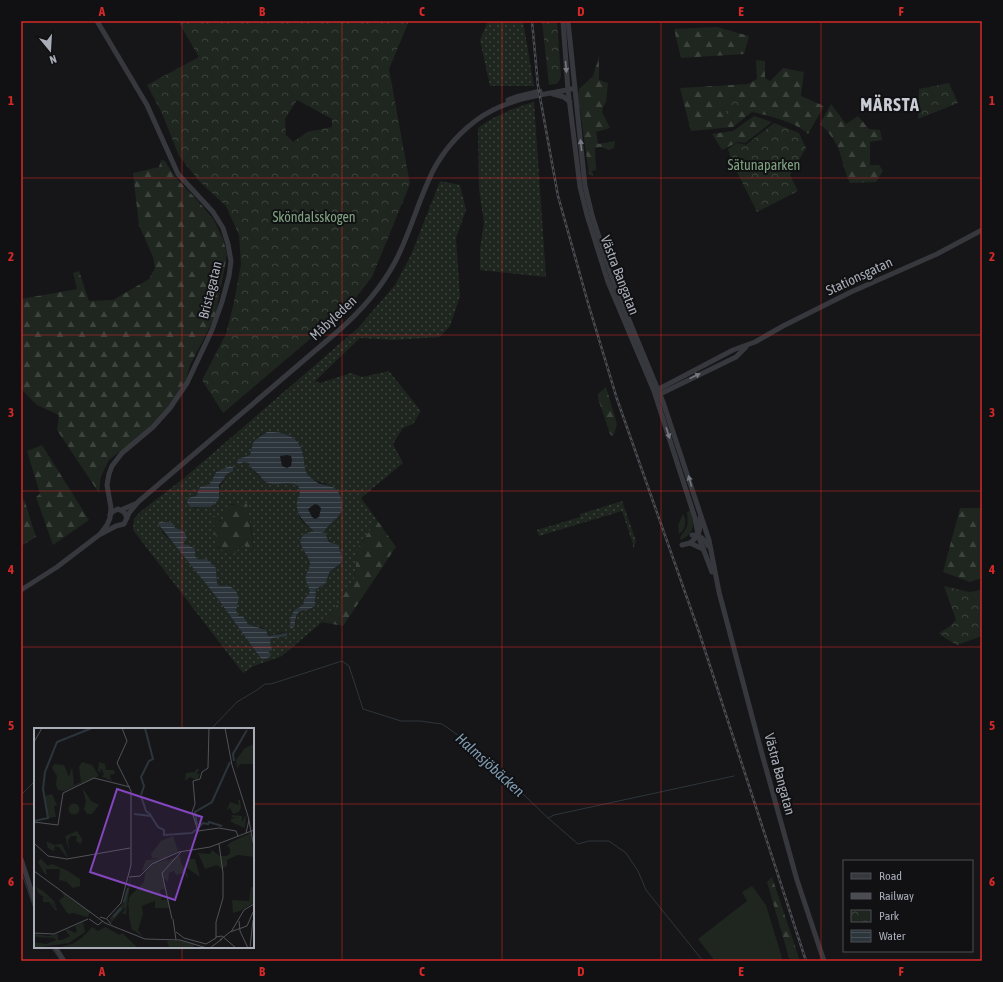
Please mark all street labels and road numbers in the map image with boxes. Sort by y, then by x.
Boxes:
street label: Västra Bangatan [598,233,642,317]
street label: Stationsgatan [823,254,895,298]
street label: Bristagatan [195,259,225,321]
street label: Måbyleden [306,292,360,344]
street label: Västra Bangatan [761,731,799,817]

